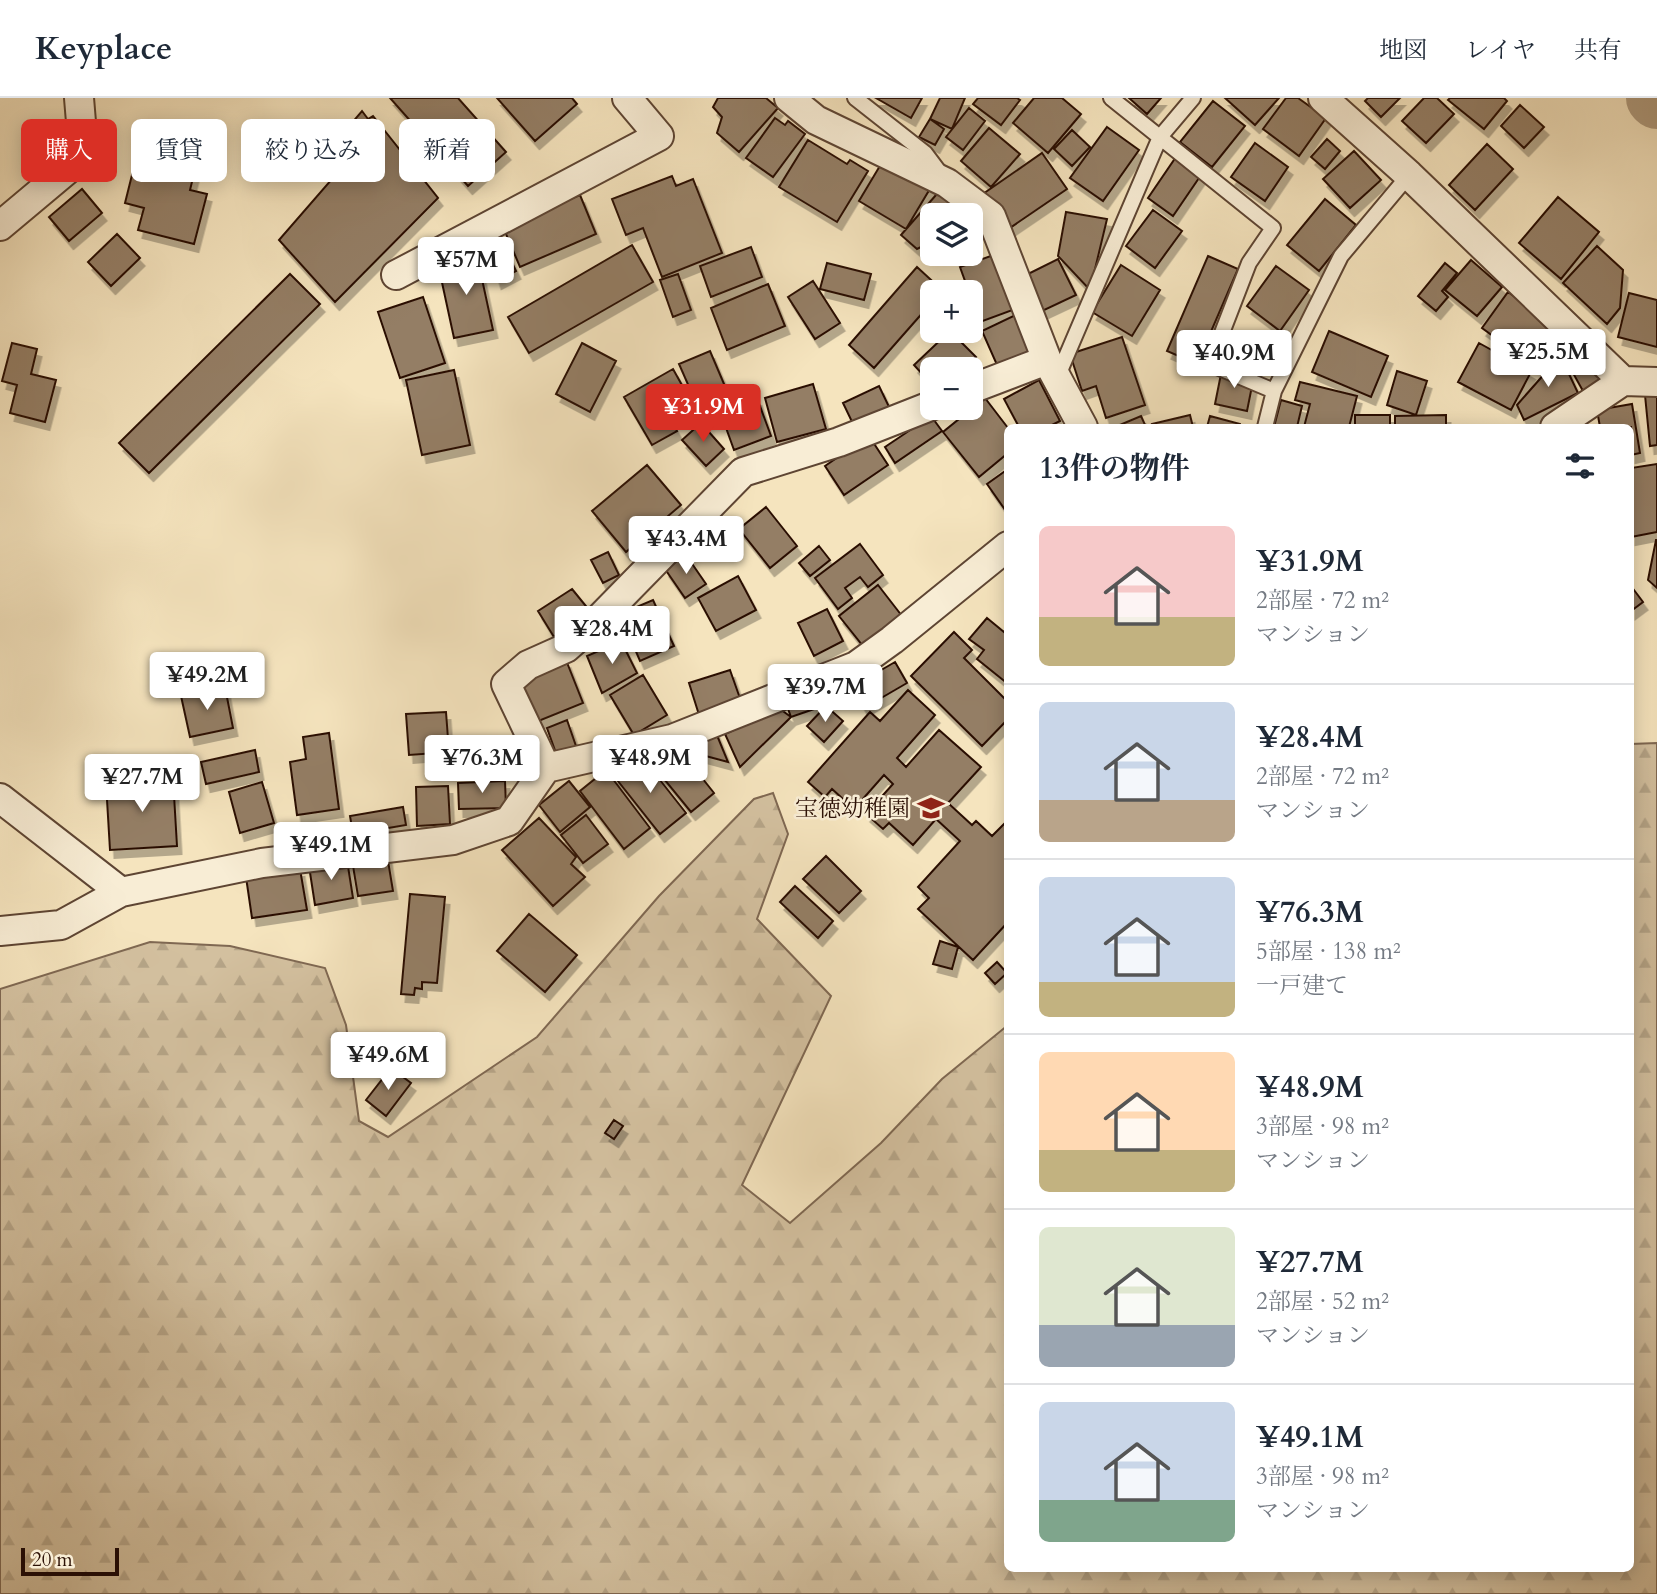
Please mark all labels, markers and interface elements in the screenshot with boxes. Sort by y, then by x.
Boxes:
text: Keyplace [35,26,172,71]
text: 地図 [1379,34,1427,67]
text: レイヤ [1465,34,1536,67]
text: 共有 [1574,34,1622,67]
chip: 購入 [21,119,117,182]
chip: 賃貸 [131,119,227,182]
chip: 絞り込み [241,119,385,182]
chip: 新着 [399,119,495,182]
map controls [920,203,983,420]
button: layers [920,203,983,266]
pin: ¥57M [425,238,507,297]
text: ¥57M [434,244,498,275]
button: + [920,280,983,343]
pin: ¥40.9M [1177,330,1291,390]
pin: ¥25.5M [1491,330,1605,389]
text: ¥25.5M [1507,336,1589,367]
text: ¥40.9M [1193,337,1275,368]
button: − [920,357,983,420]
pin: ¥31.9M [646,384,760,444]
text: ¥31.9M [662,391,744,422]
icon: filters [1561,447,1599,485]
text: 13件の物件 [1039,448,1190,489]
pin: ¥43.4M [629,517,743,576]
text: ¥43.4M [645,523,727,554]
text: ¥31.9M [1256,541,1364,582]
icon: home [1095,554,1179,638]
text: 2部屋 · 72 m² [1256,585,1389,616]
pin: ¥28.4M [555,606,669,666]
text: ¥28.4M [571,613,653,644]
text: マンション [1256,619,1370,650]
pin: ¥49.2M [150,652,264,712]
text: ¥49.2M [166,659,248,690]
pin: ¥39.7M [768,664,882,724]
text: ¥39.7M [784,671,866,702]
text: ¥28.4M [1256,717,1364,758]
icon: home [1095,730,1179,814]
pin: ¥76.3M [425,736,539,795]
pin: ¥48.9M [593,736,707,795]
text: ¥76.3M [441,742,523,773]
text: ¥48.9M [609,742,691,773]
pin: ¥27.7M [85,754,199,814]
text: ¥27.7M [101,761,183,792]
text: 2部屋 · 72 m² [1256,761,1389,792]
place label: 宝徳幼稚園 [795,793,910,824]
school or university icon: 宝徳幼稚園 [916,793,946,823]
text: マンション [1256,795,1370,826]
pin: ¥49.1M [274,822,388,882]
text: ¥49.1M [290,829,372,860]
text: ¥76.3M [1256,892,1364,933]
icon: home [1095,905,1179,989]
text: 5部屋 · 138 m² [1256,936,1401,967]
text: 一戸建て [1256,970,1348,1001]
pin: ¥49.6M [331,1032,445,1092]
text: ¥49.6M [347,1039,429,1070]
text: ¥48.9M [1256,1067,1364,1108]
icon: home [1095,1080,1179,1164]
text: 3部屋 · 98 m² [1256,1111,1389,1142]
text: マンション [1256,1145,1370,1176]
text: ¥27.7M [1256,1242,1364,1283]
icon: home [1095,1255,1179,1339]
text: 2部屋 · 52 m² [1256,1286,1389,1317]
text: マンション [1256,1320,1370,1351]
text: ¥49.1M [1256,1417,1364,1458]
icon: home [1095,1430,1179,1514]
text: 3部屋 · 98 m² [1256,1461,1389,1492]
text: マンション [1256,1495,1370,1526]
scale bar [21,1545,119,1577]
text: 20 m [32,1547,73,1573]

